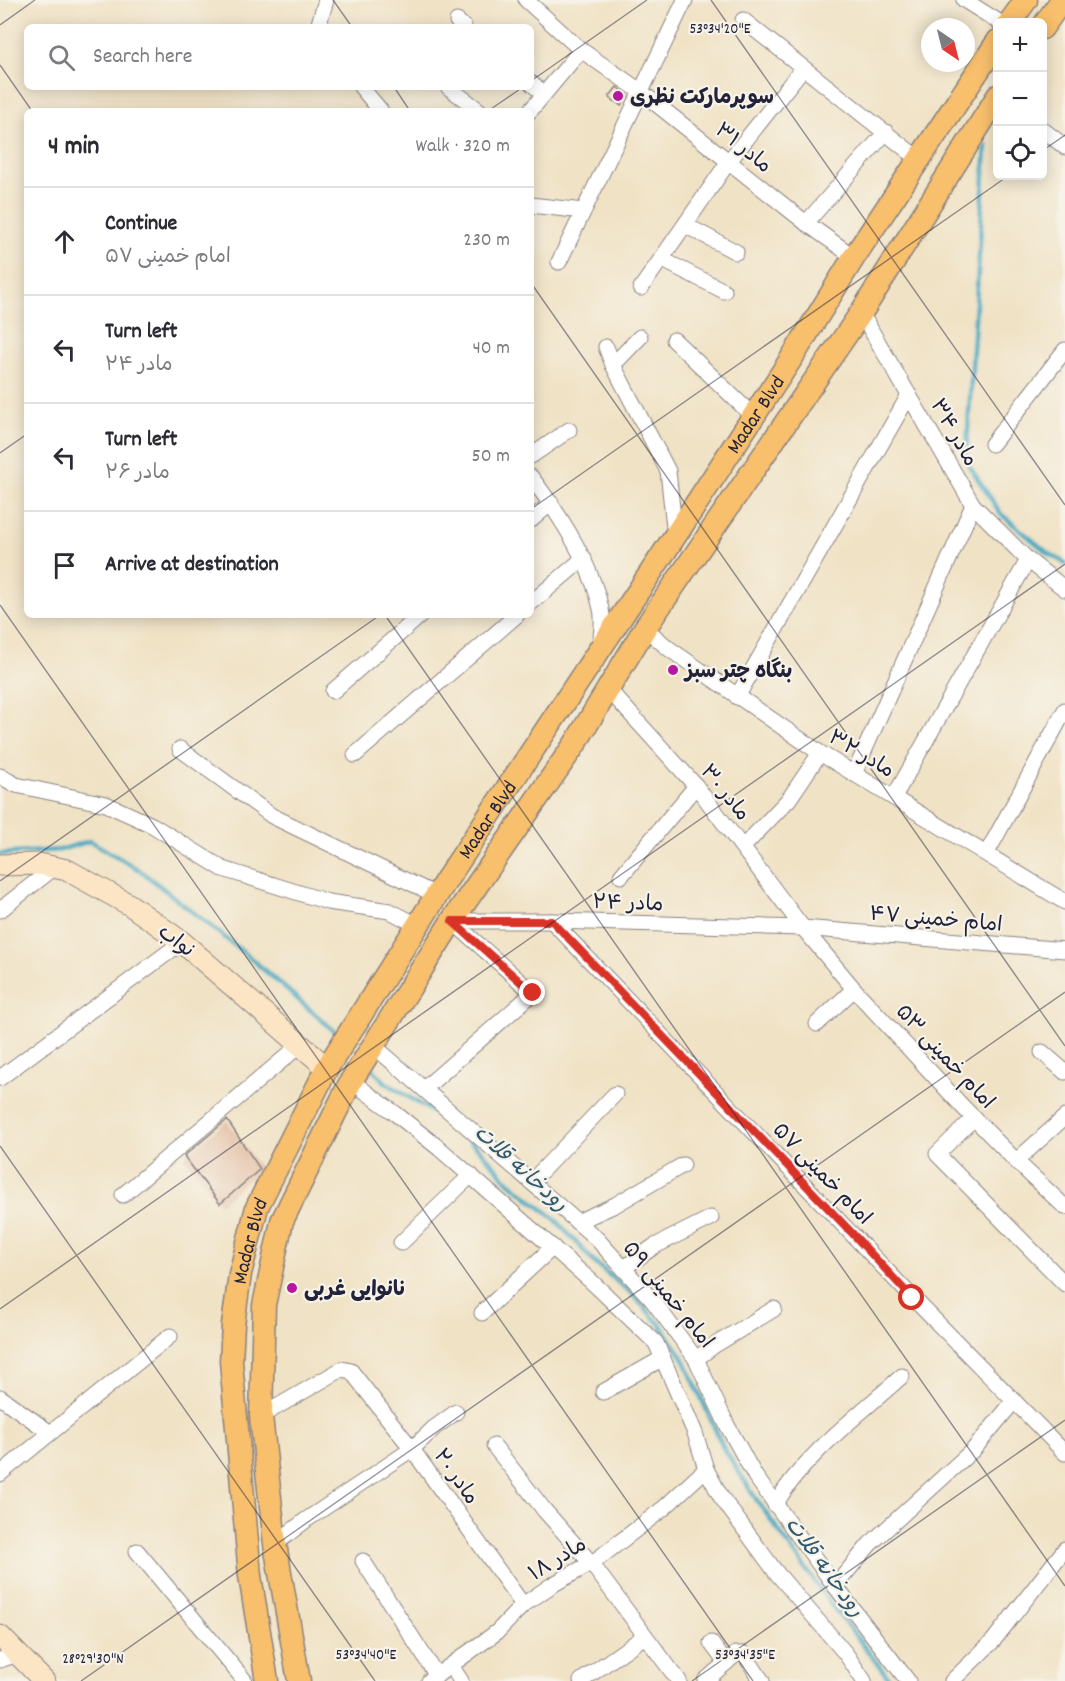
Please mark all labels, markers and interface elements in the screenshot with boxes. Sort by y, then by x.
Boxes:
north arrow [921,18,975,72]
map controls [993,18,1047,180]
button: + [993,18,1047,72]
text: 53°34'20"E [689,19,751,41]
search box [24,24,534,90]
icon: search [45,41,78,74]
text: Search here [93,42,192,73]
button: − [993,72,1047,126]
place label: سوپرمارکت نظری [630,84,774,114]
marker: سوپرمارکت نظری [611,89,625,103]
street label: مادر ۳۱ [707,117,777,182]
button: locate [993,126,1047,180]
text: 4 min [48,129,99,166]
text: Walk · 320 m [416,133,510,161]
text: Continue [105,209,177,240]
icon: ahead [48,225,81,258]
text: 230 m [463,227,510,255]
text: امام خمینی ۵۷ [105,244,231,272]
text: Turn left [105,317,177,348]
icon: left [48,333,81,366]
text: 40 m [472,335,510,363]
text: مادر ۲۴ [105,352,173,380]
street label: Madar Blvd [721,371,794,461]
street label: مادر ۳۴ [921,394,984,473]
text: Turn left [105,425,177,456]
icon: left [48,441,81,474]
text: 50 m [472,443,510,471]
text: مادر ۲۶ [105,460,170,488]
icon: arrive [48,549,81,582]
text: Arrive at destination [105,550,279,581]
place label: بنگاه چتر سبز [683,657,792,688]
marker: بنگاه چتر سبز [666,663,680,677]
street label: مادر ۳۲ [822,724,899,787]
street label: مادر ۳۰ [692,759,756,829]
street label: Madar Blvd [452,776,526,866]
street label: مادر ۲۴ [592,889,664,921]
street label: امام خمینی ۴۷ [868,900,1004,942]
street label: نواب [150,919,200,966]
route end [519,979,545,1005]
street label: امام خمینی ۵۳ [887,999,1000,1117]
street label: امام خمینی ۵۷ [764,1117,878,1233]
water label: رودخانه قلات [466,1119,574,1220]
street label: Madar Blvd [227,1193,277,1286]
street label: امام خمینی ۵۹ [614,1236,719,1356]
place label: نانوایی غربی [304,1276,407,1306]
marker: نانوایی غربی [285,1281,299,1295]
route start [898,1284,924,1310]
street label: مادر ۲۰ [424,1444,485,1512]
water label: رودخانه قلات [776,1512,870,1625]
street label: مادر ۱۸ [524,1531,593,1590]
text: 53°34'40"E [336,1645,397,1667]
text: 53°34'35"E [715,1645,775,1667]
text: 28°29'30"N [62,1649,124,1671]

